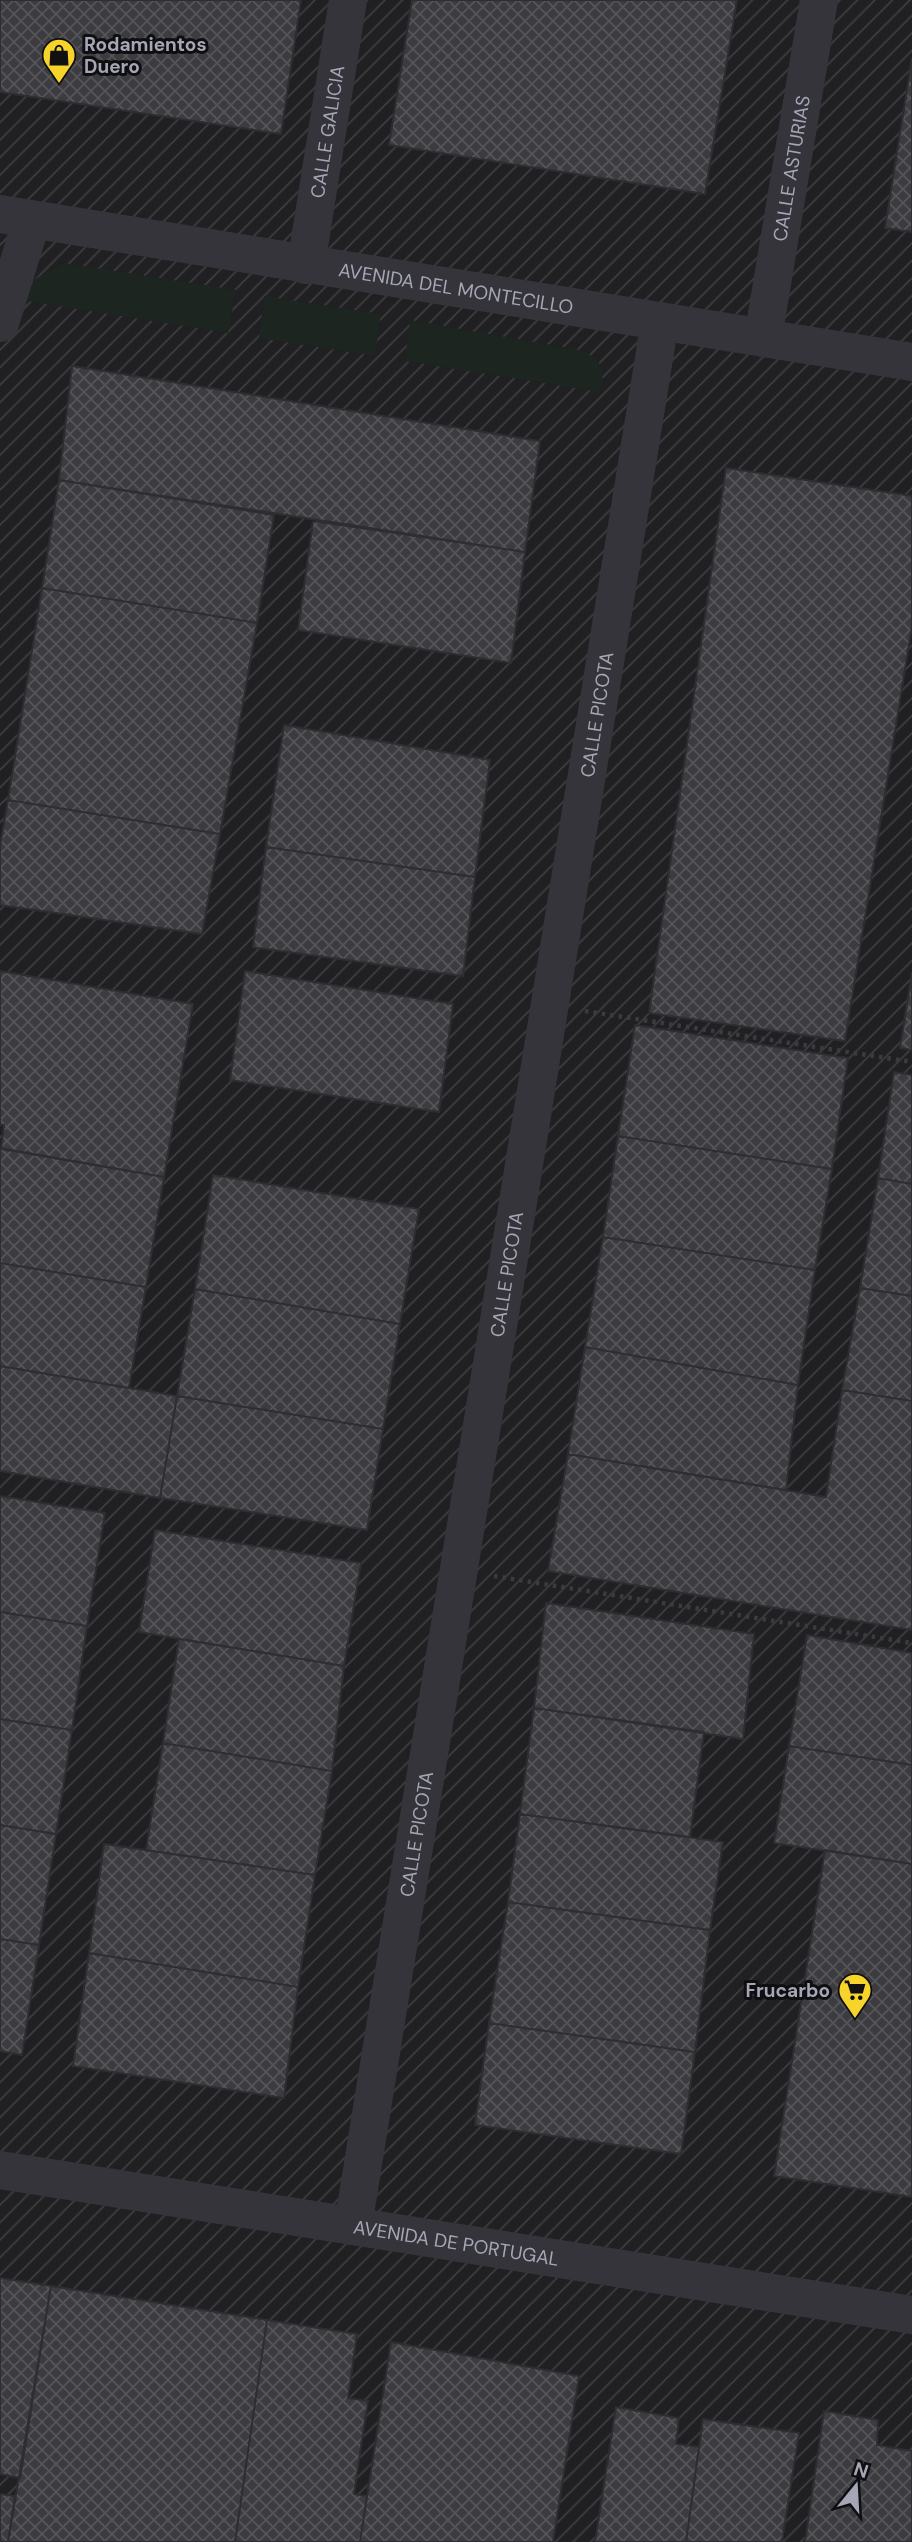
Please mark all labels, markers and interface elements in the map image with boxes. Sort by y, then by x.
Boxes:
place label: Rodamientos Duero [84,32,207,79]
shop icon: Rodamientos Duero [40,36,78,85]
street label: CALLE GALICIA [304,63,350,200]
street label: CALLE ASTURIAS [767,93,816,243]
street label: AVENIDA DEL MONTECILLO [337,257,575,319]
street label: CALLE PICOTA [574,650,619,779]
street label: CALLE PICOTA [484,1209,529,1339]
street label: CALLE PICOTA [394,1769,439,1899]
supermarket icon: Frucarbo [836,1971,874,2020]
place label: Frucarbo [745,1978,830,2003]
street label: AVENIDA DE PORTUGAL [352,2214,561,2271]
north arrow [821,2451,891,2521]
text: N [851,2456,872,2484]

